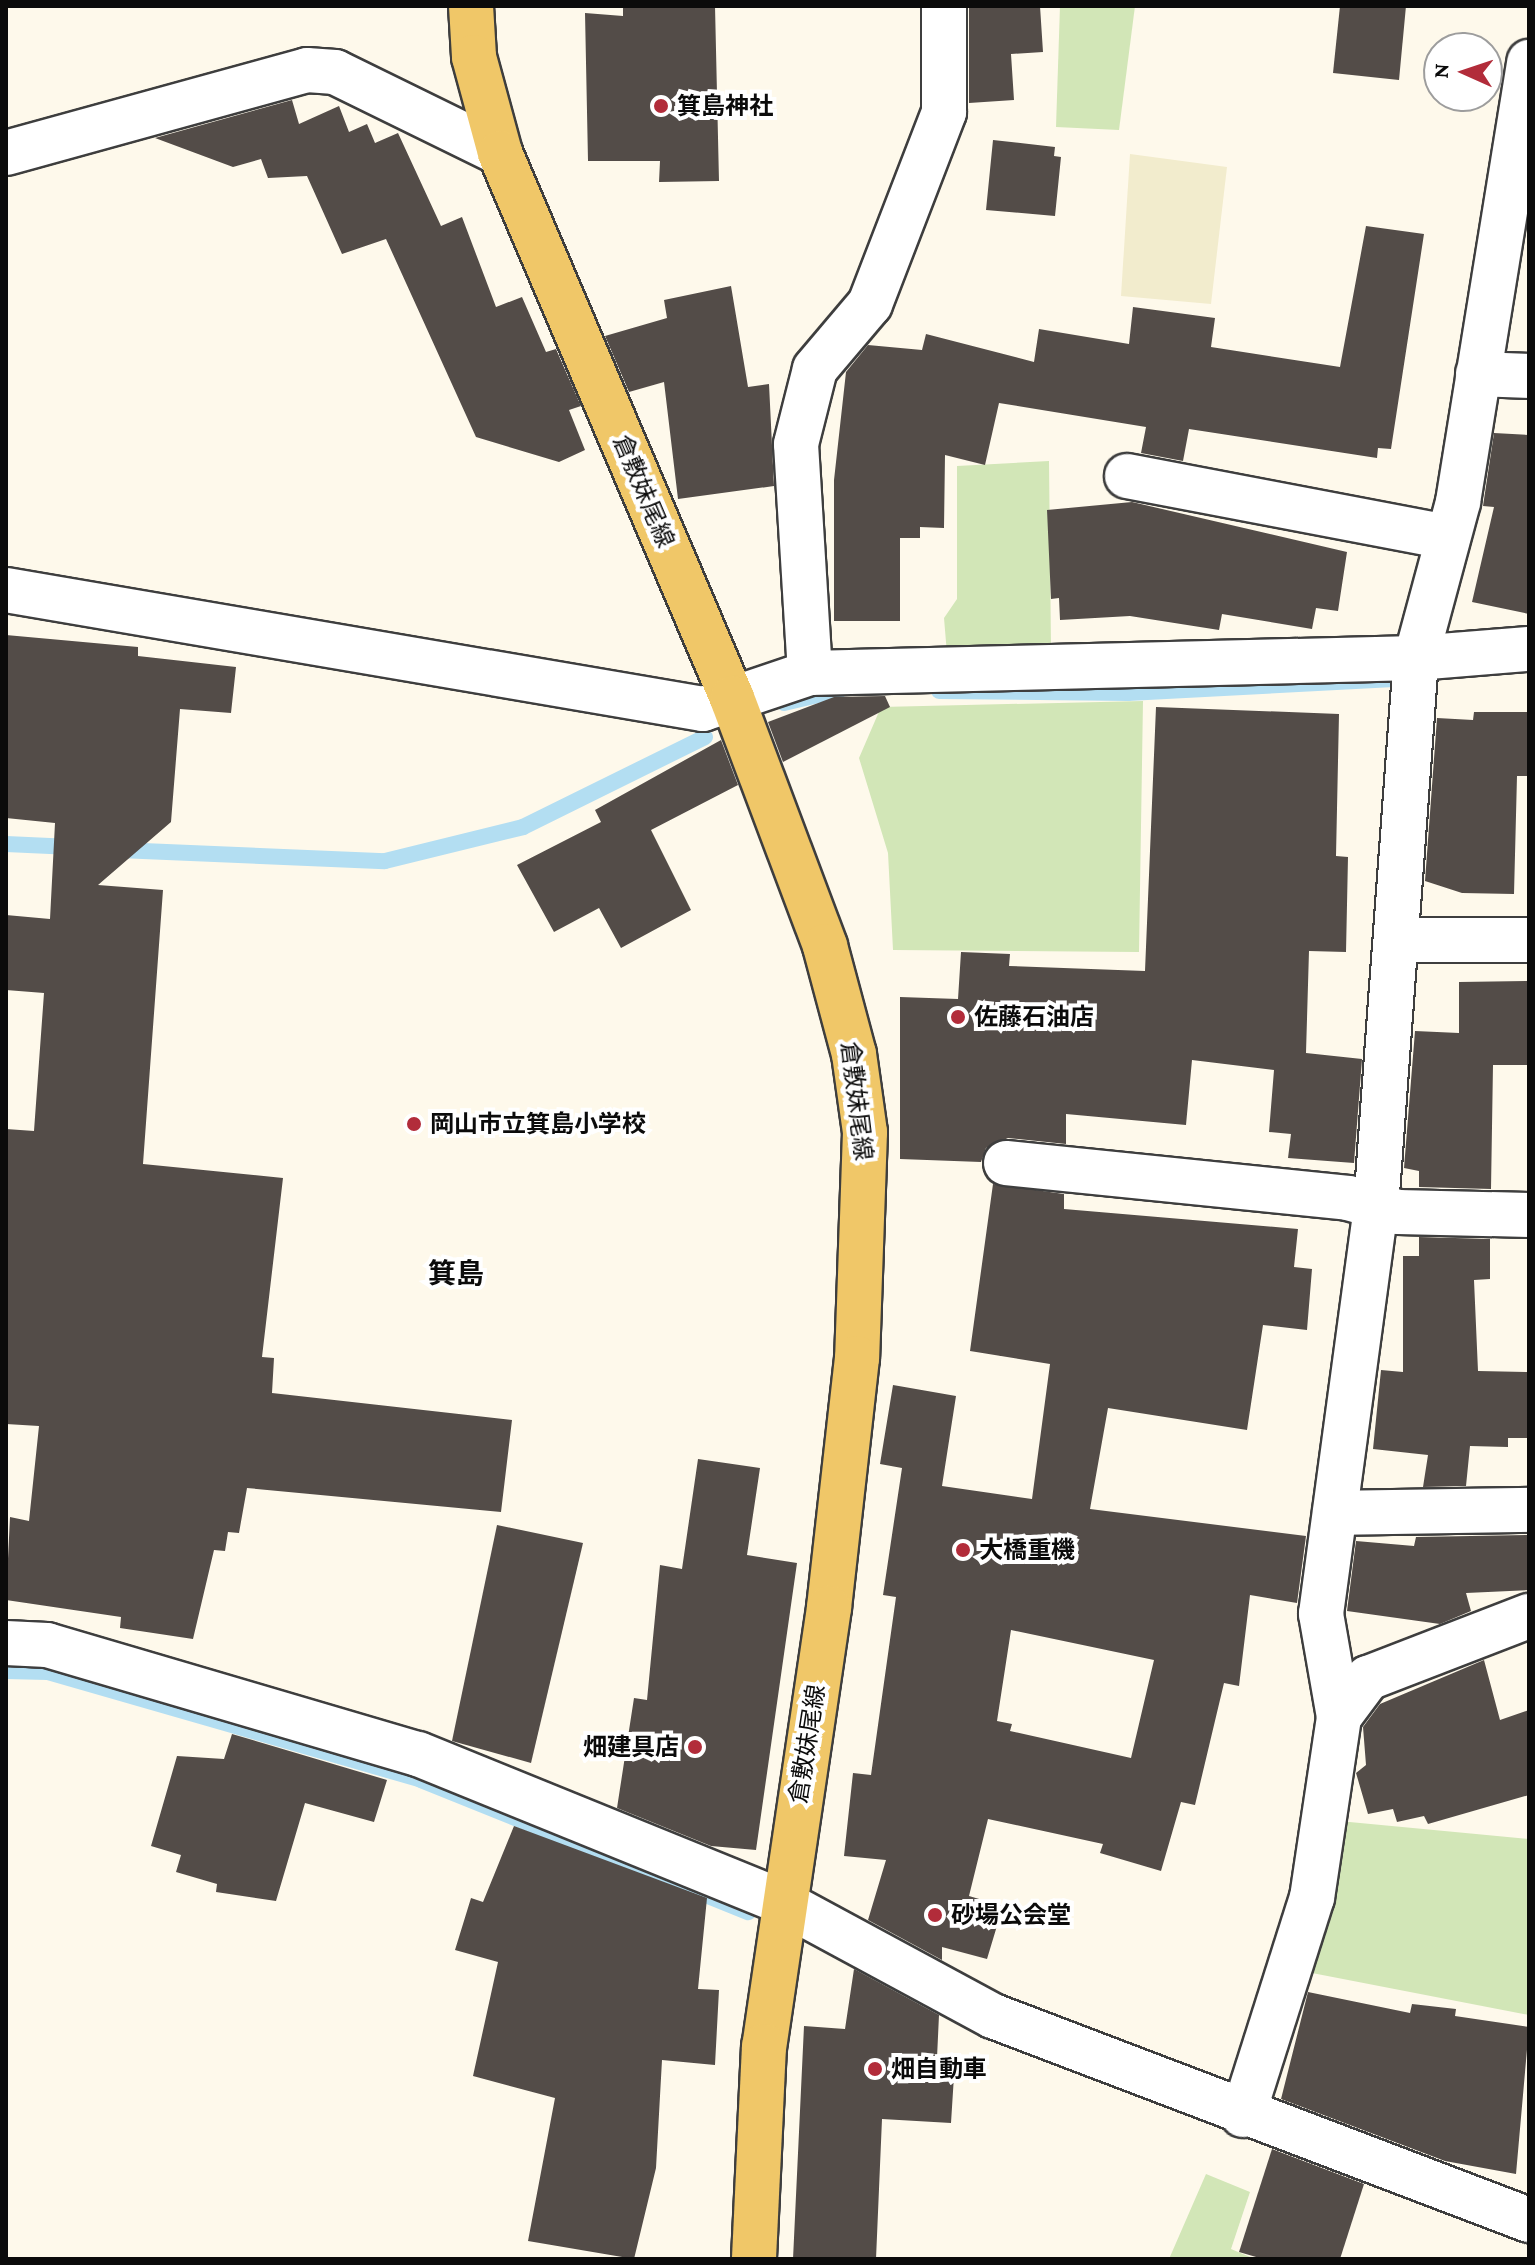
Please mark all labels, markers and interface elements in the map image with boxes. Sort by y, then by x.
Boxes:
north arrow [1423,32,1503,112]
text: N [1428,63,1453,79]
place label: 箕島神社 [677,92,773,120]
marker: 箕島神社 [652,97,670,115]
street label: 倉敷妹尾線 [607,430,681,552]
place label: 佐藤石油店 [974,1003,1094,1031]
marker: 佐藤石油店 [949,1008,967,1026]
street label: 倉敷妹尾線 [835,1040,879,1162]
place label: 岡山市立箕島小学校 [430,1110,646,1138]
marker: 岡山市立箕島小学校 [405,1115,423,1133]
district label: 箕島 [428,1257,484,1291]
place label: 大橋重機 [979,1536,1075,1564]
marker: 大橋重機 [954,1541,972,1559]
street label: 倉敷妹尾線 [783,1682,831,1806]
place label: 畑建具店 [583,1733,679,1761]
marker: 畑建具店 [686,1738,704,1756]
place label: 砂場公会堂 [951,1901,1071,1929]
marker: 砂場公会堂 [926,1906,944,1924]
place label: 畑自動車 [891,2055,987,2083]
marker: 畑自動車 [866,2060,884,2078]

